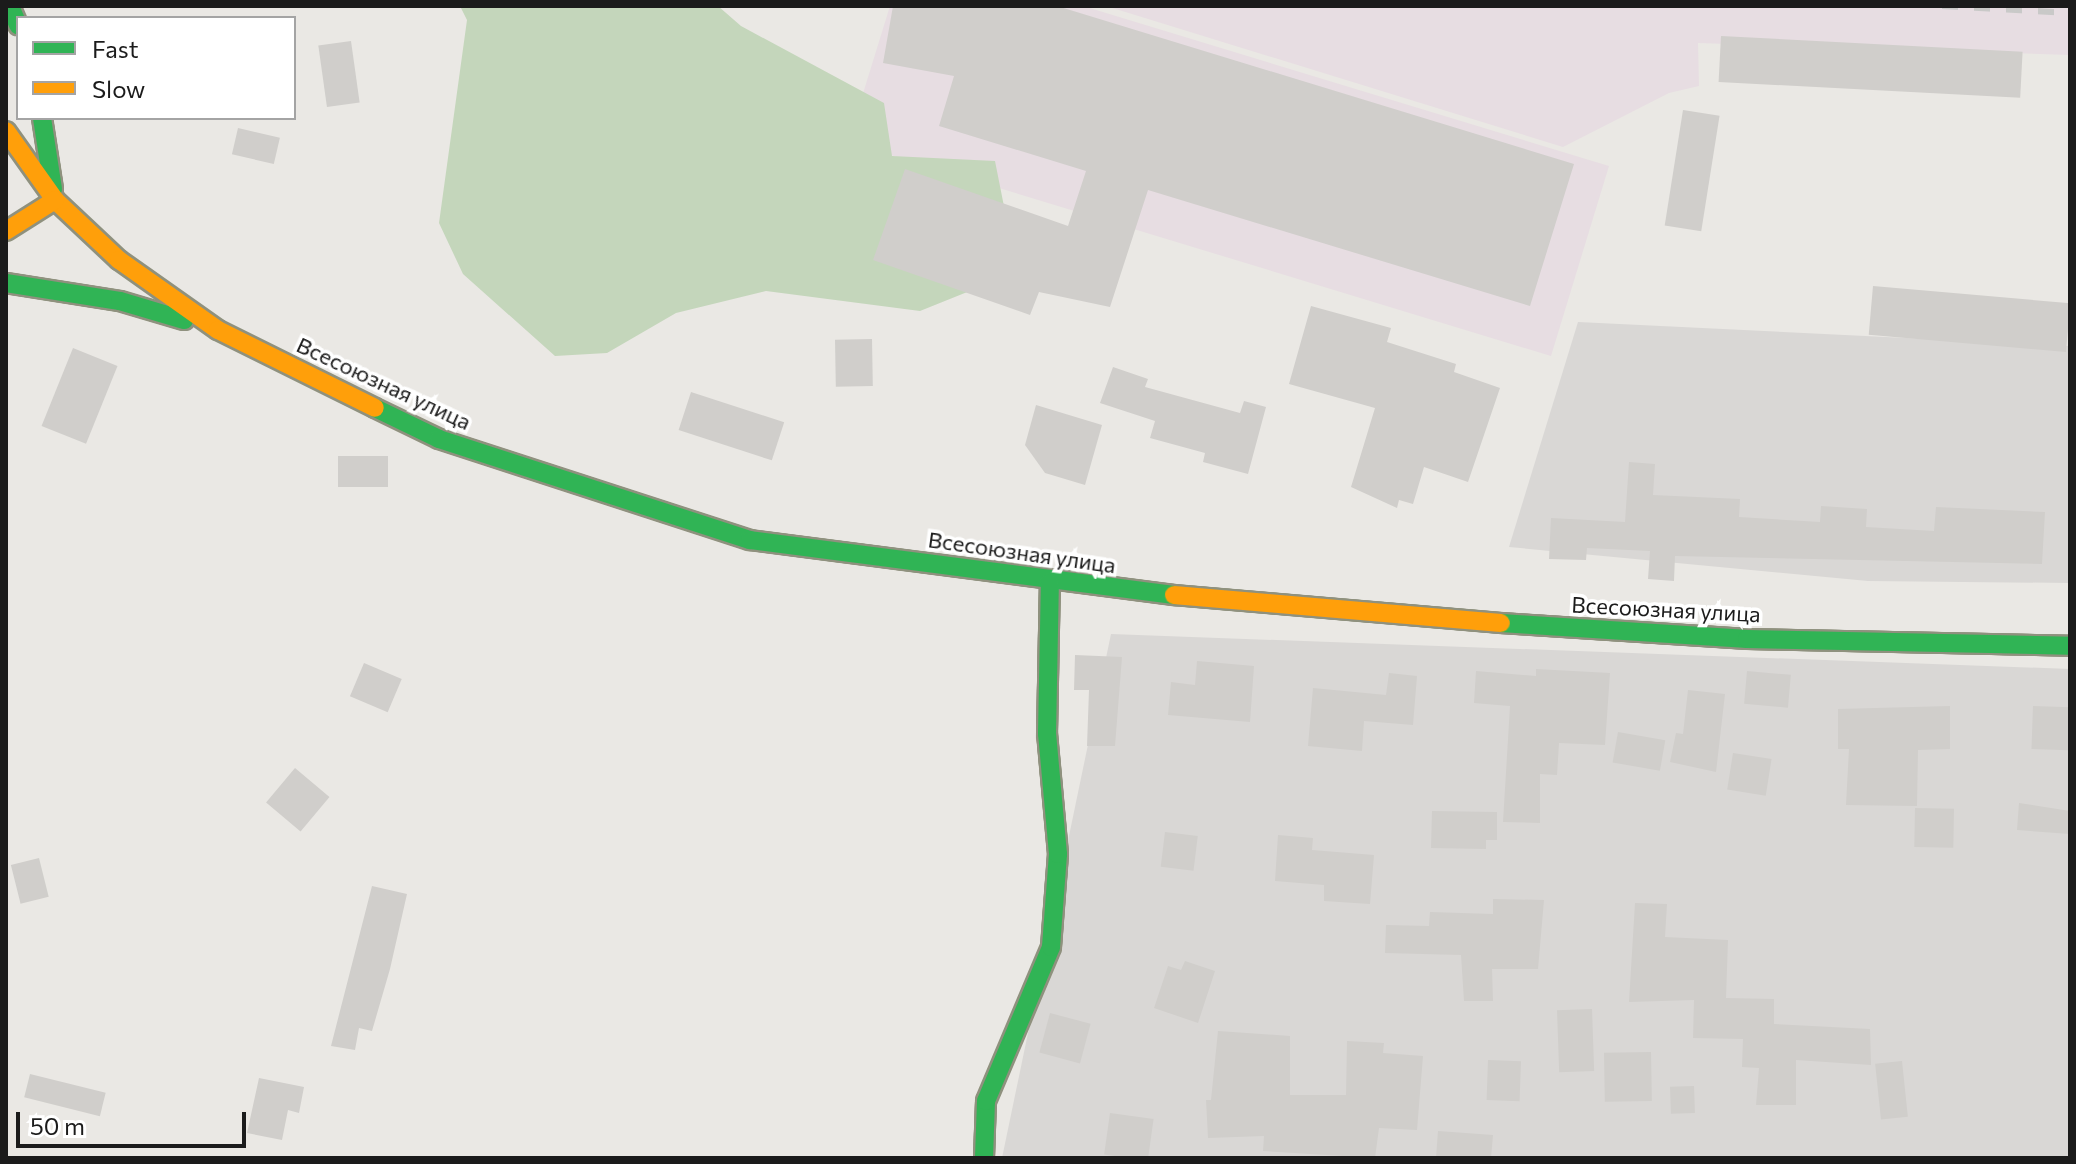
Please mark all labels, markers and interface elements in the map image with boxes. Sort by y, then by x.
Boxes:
legend [16,16,296,120]
text: Fast [92,34,139,63]
text: Slow [92,74,145,103]
street label: Всесоюзная улица [293,331,475,435]
street label: Всесоюзная улица [926,526,1118,578]
street label: Всесоюзная улица [1571,591,1761,627]
scale bar [20,1096,250,1146]
text: 50 m [30,1111,85,1140]

